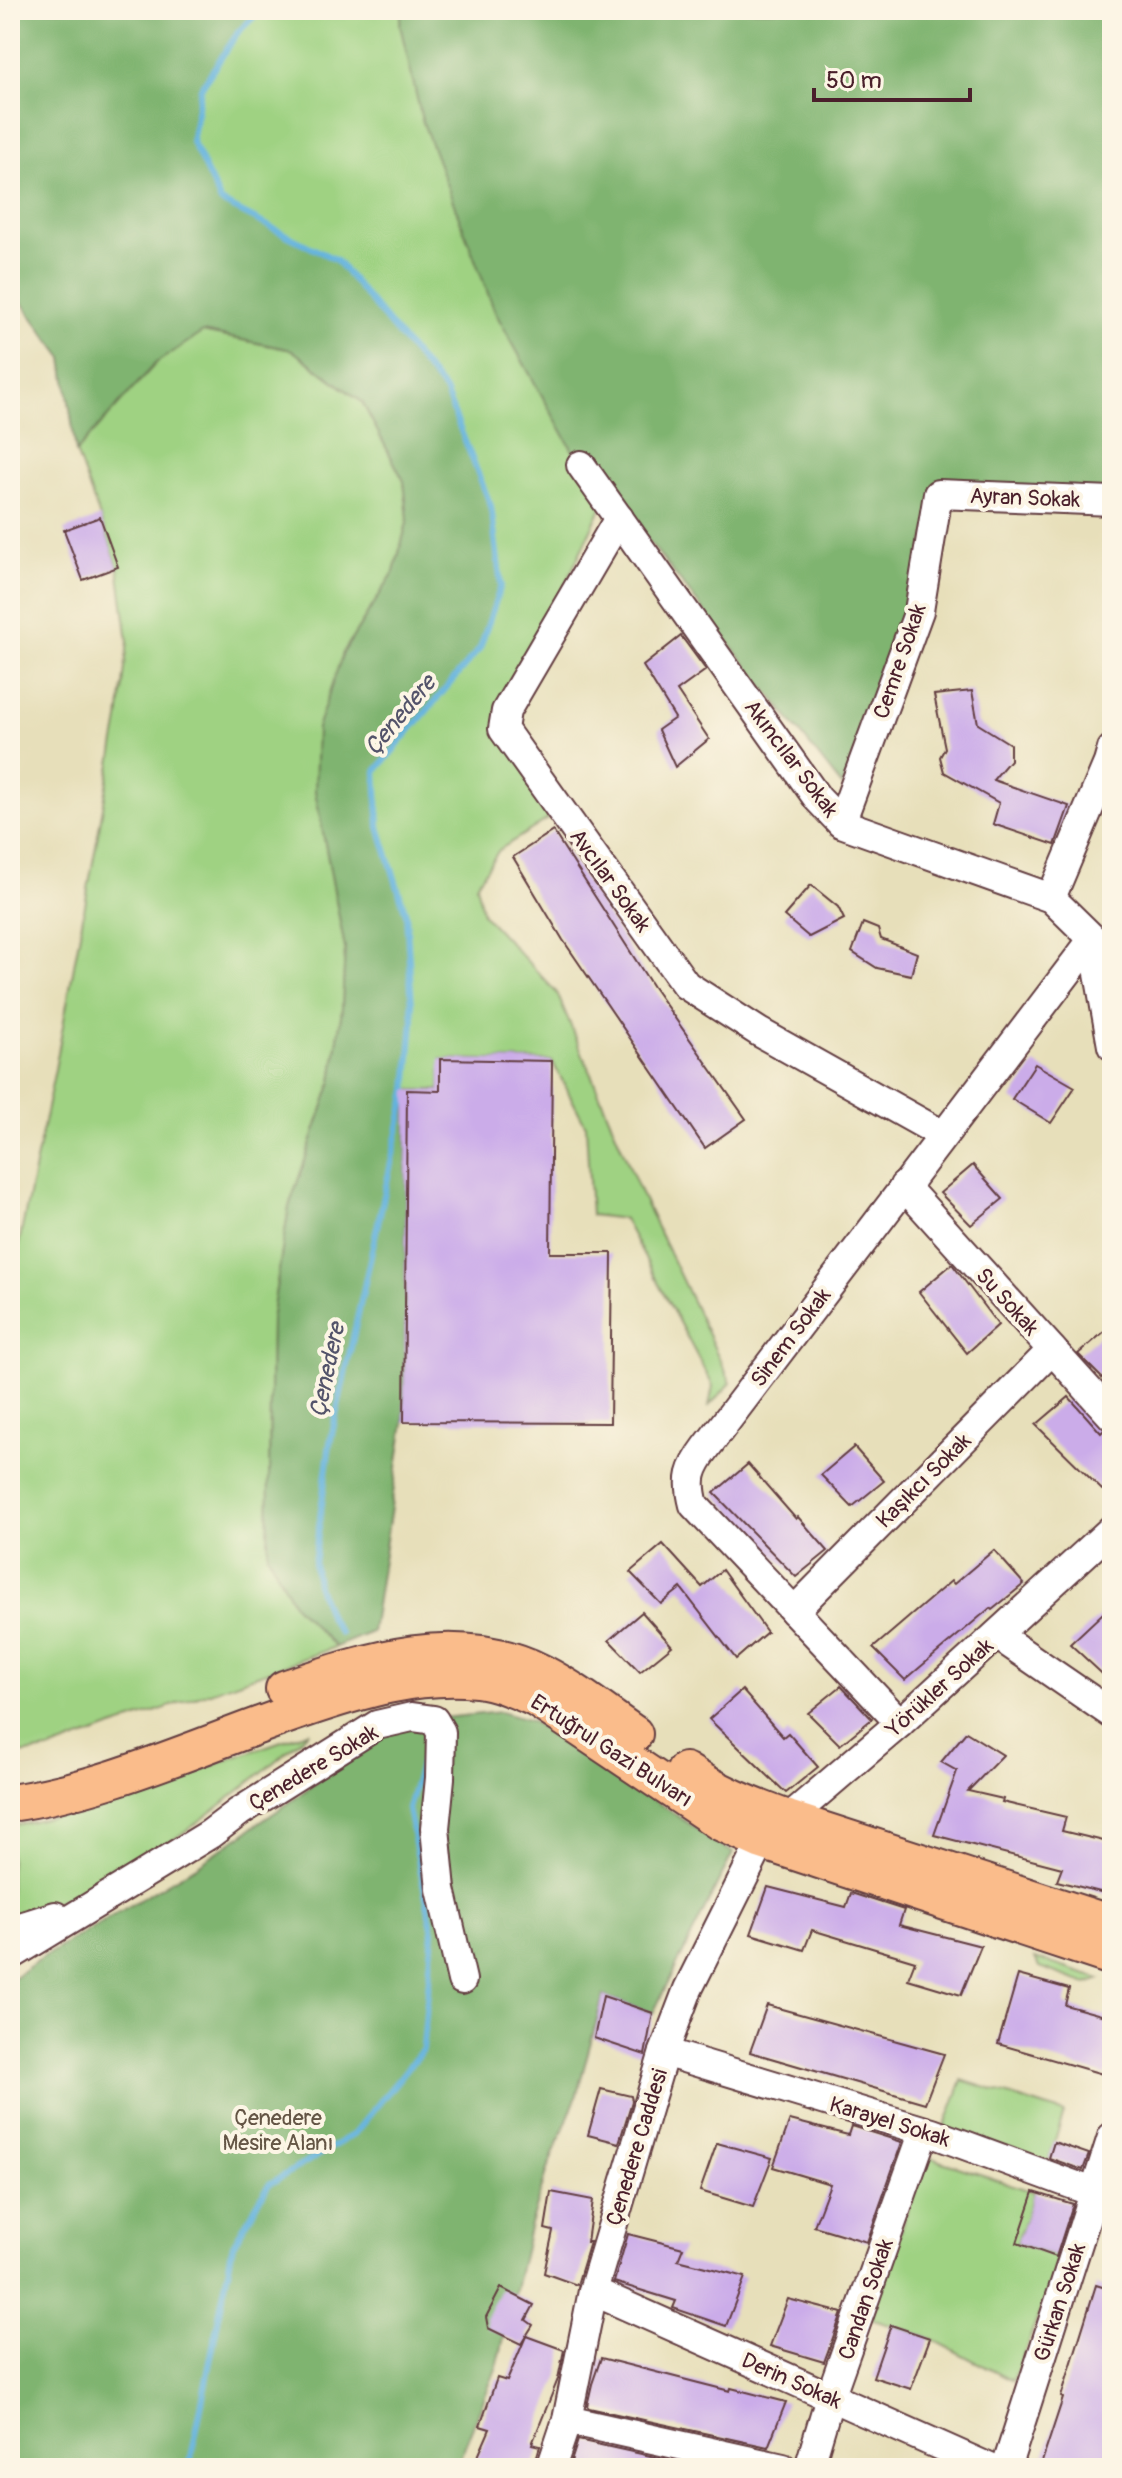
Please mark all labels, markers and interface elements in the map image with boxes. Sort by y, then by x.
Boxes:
scale bar [814,52,970,102]
text: 50 m [826,66,882,95]
street label: Ayran Sokak [969,482,1081,514]
street label: Cemre Sokak [867,600,933,723]
water label: Çenedere [359,668,444,761]
street label: Akıncılar Sokak [738,694,845,823]
street label: Avcılar Sokak [563,823,657,938]
street label: Su Sokak [969,1262,1045,1341]
street label: Sinem Sokak [744,1282,837,1393]
water label: Çenedere [303,1318,352,1420]
street label: Kaşıkcı Sokak [870,1427,977,1534]
street label: Yörükler Sokak [879,1632,999,1744]
street label: Ertuğrul Gazi Bulvarı [525,1688,698,1814]
street label: Çenedere Sokak [244,1718,383,1817]
street label: Çenedere Caddesi [600,2065,674,2229]
street label: Karayel Sokak [826,2090,954,2154]
park label: Çenedere Mesire Alanı [223,2104,333,2157]
street label: Candan Sokak [832,2235,900,2364]
street label: Gürkan Sokak [1028,2239,1092,2365]
street label: Derin Sokak [737,2346,846,2415]

